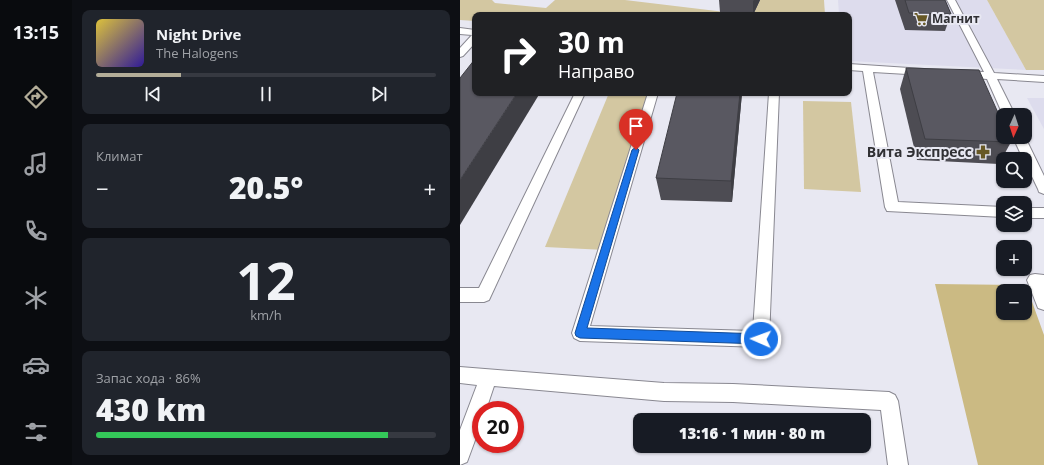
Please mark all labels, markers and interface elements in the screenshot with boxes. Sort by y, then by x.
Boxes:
place label: Магнит [932,10,980,27]
supermarket icon: Магнит [913,11,929,27]
text: 13:15 [13,20,59,44]
text: 30 m [558,23,625,61]
text: Night Drive [156,24,241,44]
icon: right [492,28,544,80]
text: The Halogens [156,44,238,62]
text: Направо [558,59,635,83]
icon: directions [22,83,50,111]
icon: previous [142,83,164,105]
icon: pause [255,83,277,105]
icon: next [368,83,390,105]
north arrow [996,108,1032,144]
map controls [996,108,1032,320]
pin [619,109,653,150]
icon: arrive [625,115,647,137]
place label: Вита Экспресс [867,142,972,161]
pharmacy icon: Вита Экспресс [975,144,991,160]
text: Климат [96,147,143,165]
icon: music [22,150,50,178]
button: search [996,152,1032,188]
text: 20.5° [229,167,303,208]
text: − [96,173,109,203]
text: + [423,173,436,203]
button: layers [996,196,1032,232]
icon: phone [22,217,50,245]
button: + [996,240,1032,276]
text: 12 [236,244,296,315]
icon: climate [22,284,50,312]
button: − [996,284,1032,320]
text: km/h [250,306,282,324]
position arrow [740,318,782,360]
icon: car [22,351,50,379]
text: Запас хода · 86% [96,369,201,387]
text: 430 km [96,389,206,430]
speed limit sign: 20 [472,401,524,453]
icon: filters [22,418,50,446]
text: 13:16 · 1 мин · 80 m [679,423,825,443]

